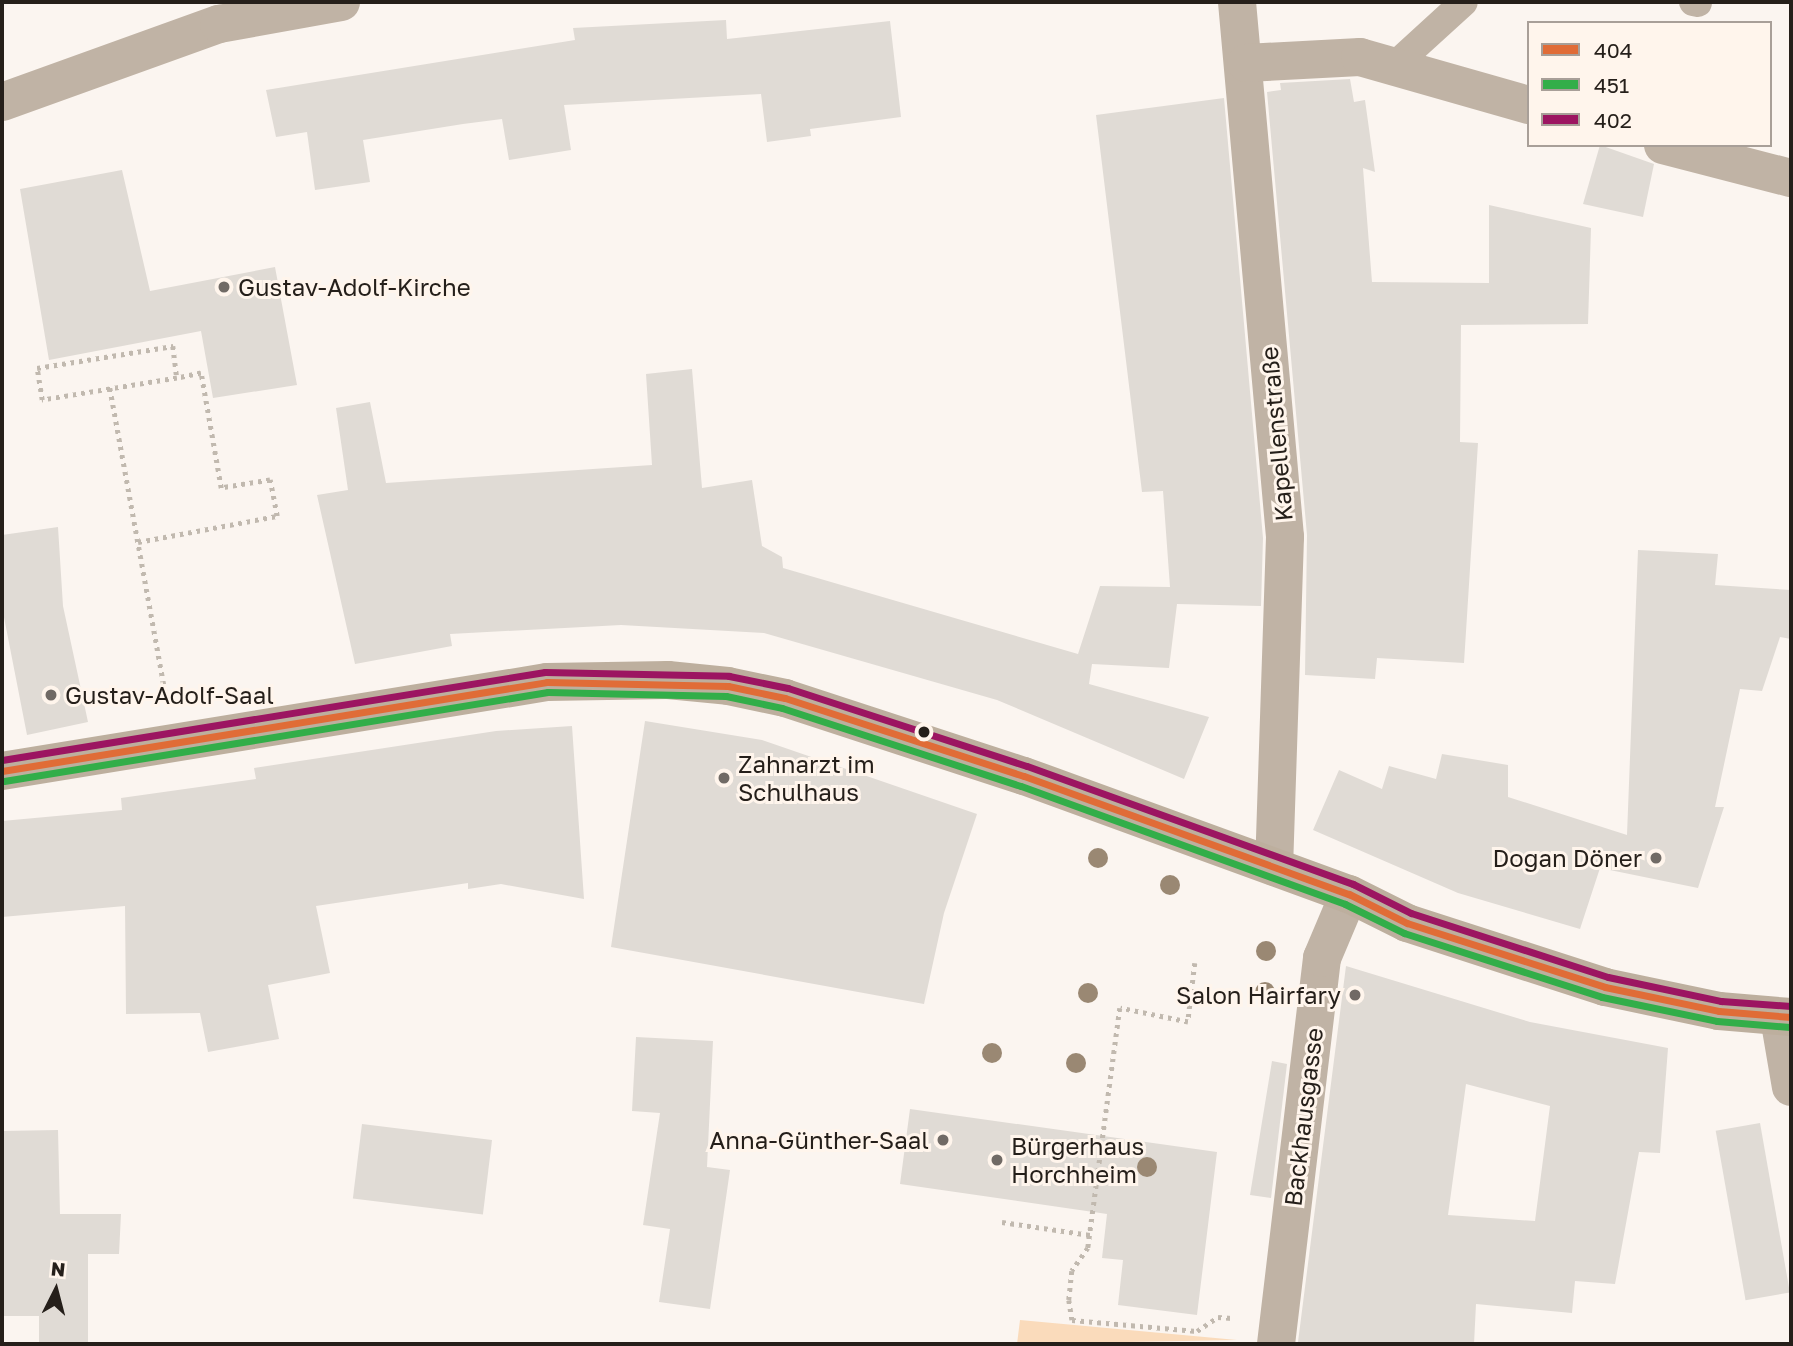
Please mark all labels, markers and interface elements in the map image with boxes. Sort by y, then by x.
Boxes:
legend [1527,21,1772,147]
text: 404 [1594,37,1633,63]
text: 451 [1594,72,1629,98]
text: 402 [1594,107,1632,133]
place label: Gustav-Adolf-Kirche [238,273,471,301]
marker: Gustav-Adolf-Kirche [216,279,232,295]
street label: Kapellenstraße [1254,345,1298,523]
place label: Gustav-Adolf-Saal [65,681,274,709]
marker: Gustav-Adolf-Saal [43,687,59,703]
unlabelled marker [917,725,931,739]
place label: Zahnarzt im Schulhaus [738,750,875,806]
marker: Zahnarzt im Schulhaus [716,770,732,786]
place label: Dogan Döner [1492,844,1642,872]
marker: Dogan Döner [1648,850,1664,866]
place label: Salon Hairfary [1176,981,1341,1009]
marker: Salon Hairfary [1347,987,1363,1003]
street label: Backhausgasse [1278,1026,1328,1208]
place label: Anna-Günther-Saal [709,1126,929,1154]
marker: Anna-Günther-Saal [935,1132,951,1148]
place label: Bürgerhaus Horchheim [1011,1132,1144,1188]
marker: Bürgerhaus Horchheim [989,1152,1005,1168]
north arrow [21,1255,91,1325]
text: N [50,1256,67,1281]

